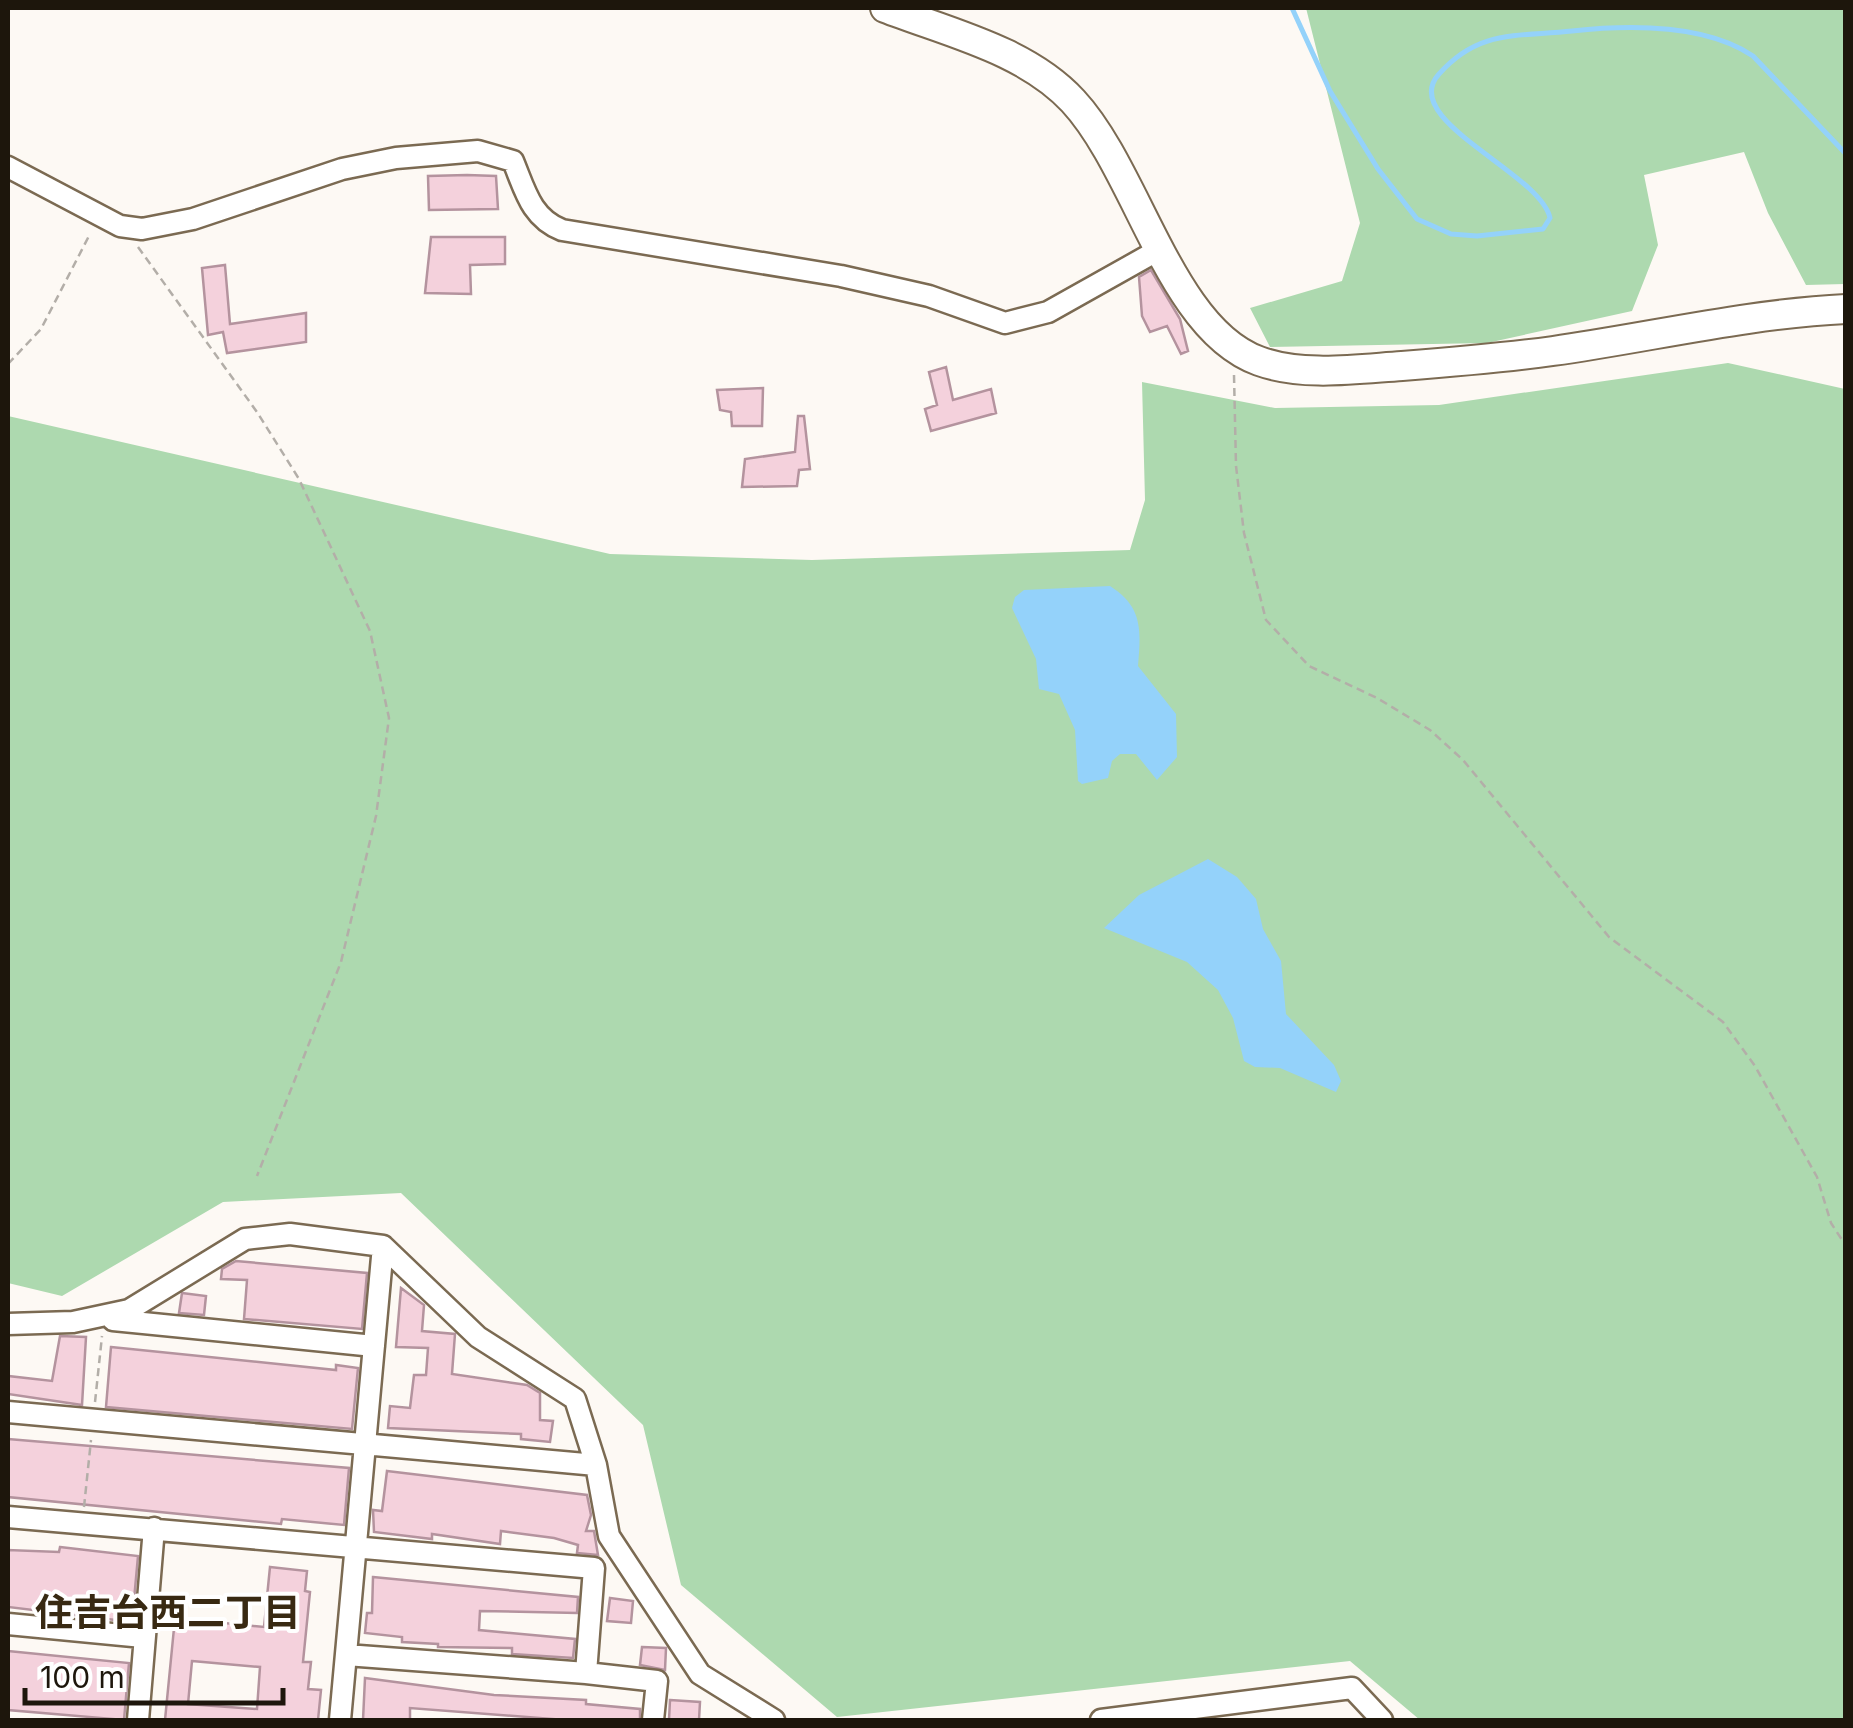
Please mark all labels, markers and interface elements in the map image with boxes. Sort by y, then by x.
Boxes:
district label: 住吉台西二丁目 [35,1589,301,1635]
scale bar [25,1643,282,1705]
text: 100 m [40,1659,125,1695]

